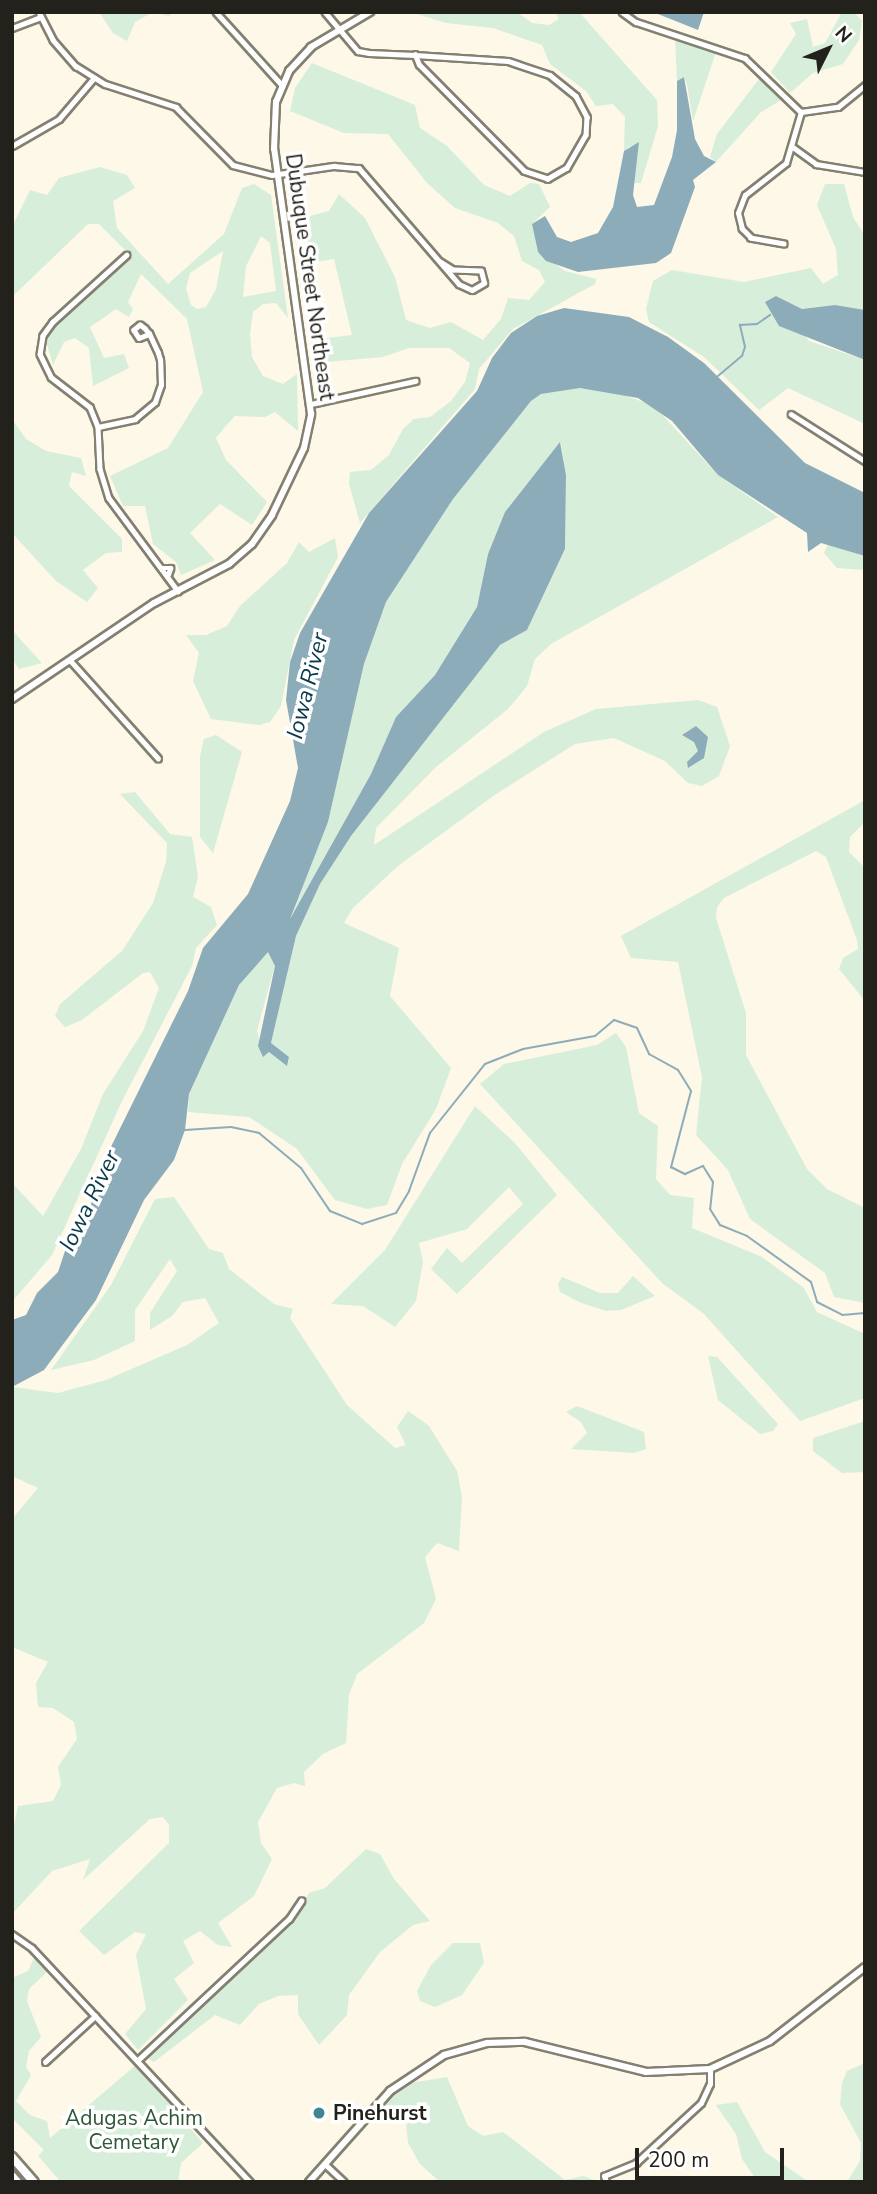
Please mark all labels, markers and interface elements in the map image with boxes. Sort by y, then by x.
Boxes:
north arrow [793,14,863,84]
text: N [829,21,858,49]
street label: Dubuque Street Northeast [280,152,340,402]
water label: Iowa River [281,630,335,742]
water label: Iowa River [54,1146,126,1256]
place label: Pinehurst [333,2100,426,2126]
park label: Adugas Achim Cemetary [65,2105,203,2155]
marker: Pinehurst [311,2105,327,2121]
scale bar [639,2134,788,2178]
text: 200 m [648,2146,709,2174]

